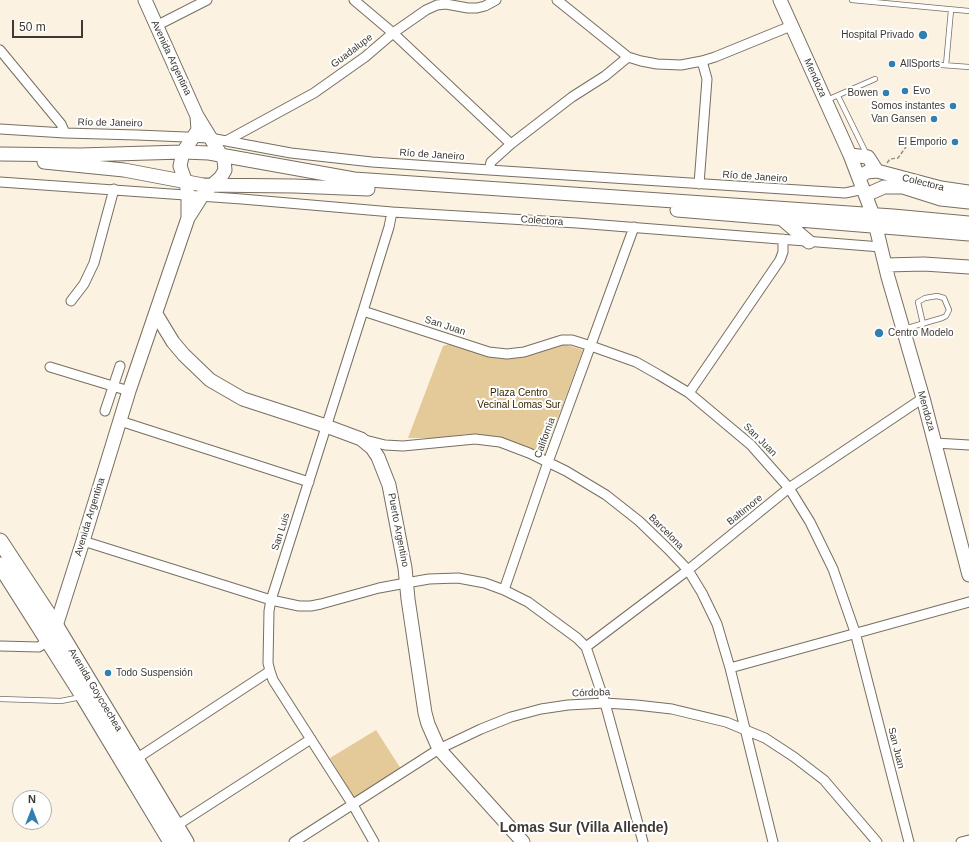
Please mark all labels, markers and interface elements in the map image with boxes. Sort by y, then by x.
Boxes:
scale bar [14,12,85,38]
street label: Avenida Argentina [148,19,194,97]
text: 50 m [19,20,46,34]
place label: Hospital Privado [841,29,914,41]
marker: Hospital Privado [917,29,929,41]
street label: Guadalupe [329,31,375,71]
street label: Mendoza [801,57,829,99]
place label: AllSports [900,58,940,70]
marker: AllSports [887,59,897,69]
place label: Evo [913,85,930,97]
marker: Evo [900,86,910,96]
place label: Bowen [847,87,878,99]
marker: Bowen [881,88,891,98]
place label: Somos instantes [871,100,945,112]
marker: Somos instantes [948,101,958,111]
place label: Van Gansen [871,113,926,125]
marker: Van Gansen [929,114,939,124]
street label: Río de Janeiro [77,116,143,130]
place label: El Emporio [898,136,947,148]
marker: El Emporio [950,137,960,147]
street label: Río de Janeiro [399,147,465,163]
street label: Río de Janeiro [722,169,788,185]
street label: Colectora [901,172,945,194]
street label: Colectora [520,214,564,228]
street label: San Juan [423,314,467,338]
marker: Centro Modelo [873,327,885,339]
place label: Centro Modelo [888,327,954,339]
park label: Plaza Centro Vecinal Lomas Sur [477,387,561,410]
street label: Mendoza [915,390,937,432]
street label: California [532,416,558,460]
street label: San Juan [741,421,779,459]
street label: Avenida Argentina [72,476,108,558]
street label: Puerto Argentino [385,492,411,568]
street label: Baltimore [725,492,765,528]
street label: San Luis [269,512,293,552]
street label: Barcelona [646,512,686,552]
street label: Avenida Goycoechea [65,646,125,734]
place label: Todo Suspensión [116,667,193,679]
marker: Todo Suspensión [103,668,113,678]
street label: Córdoba [572,686,610,700]
street label: San Juan [885,726,907,770]
north arrow [12,790,52,830]
text: N [28,793,36,805]
district label: Lomas Sur (Villa Allende) [500,820,668,836]

